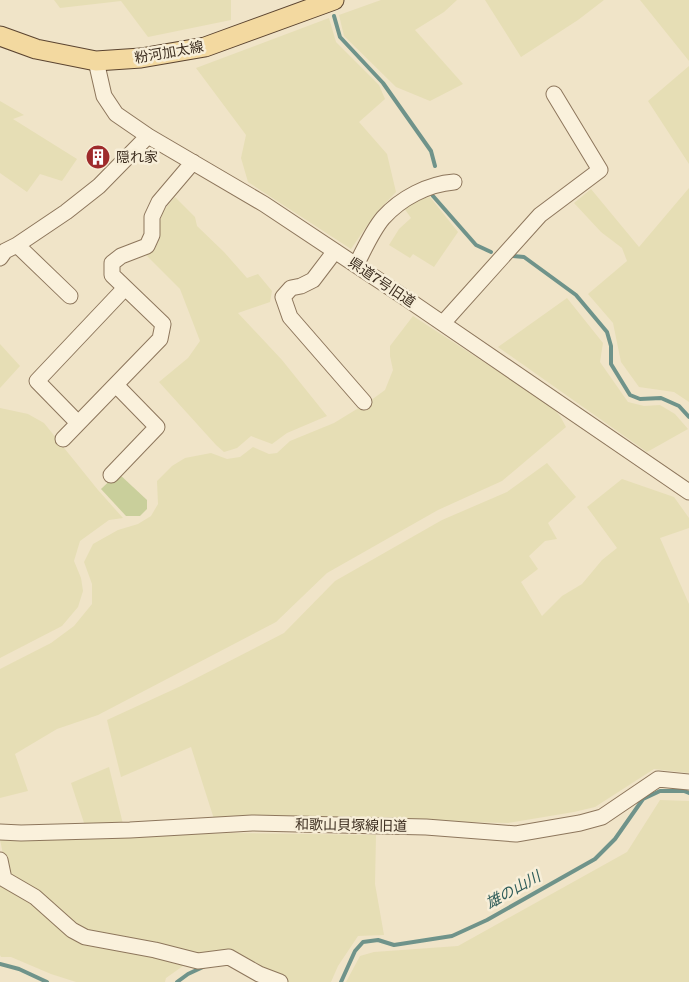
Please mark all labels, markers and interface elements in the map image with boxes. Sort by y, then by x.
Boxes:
street label: 粉河加太線 [133,35,205,67]
building icon: 隠れ家 [85,144,111,170]
place label: 隠れ家 [116,146,158,166]
street label: 県道7号旧道 [345,251,420,311]
street label: 和歌山貝塚線旧道 [295,813,407,835]
water label: 雄の山川 [480,863,546,913]

